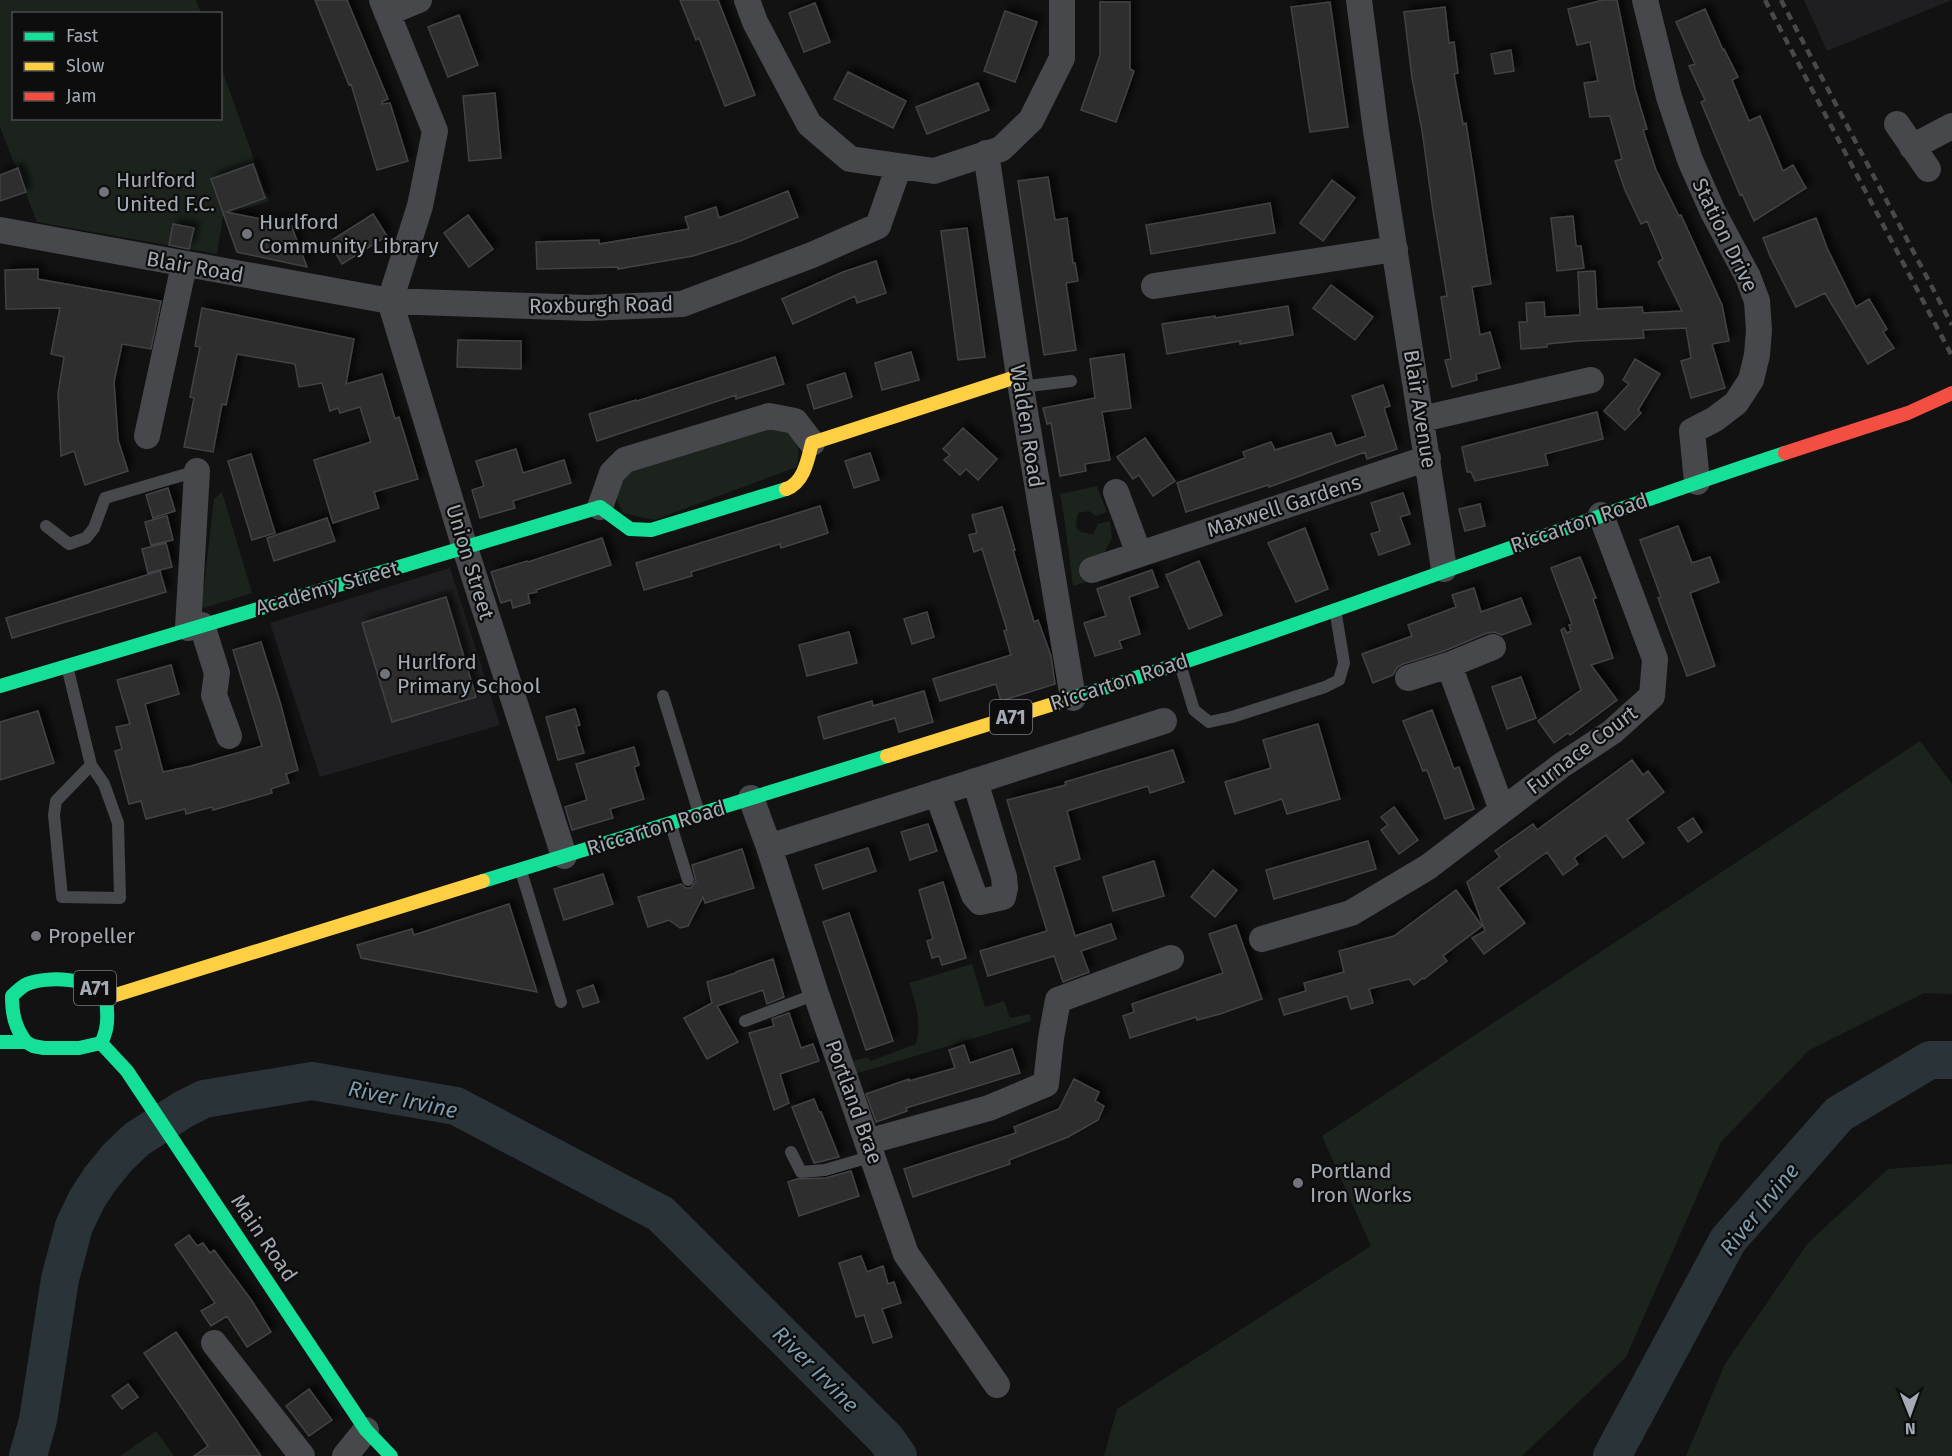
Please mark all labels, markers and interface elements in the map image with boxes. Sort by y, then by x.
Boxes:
legend [12,12,222,120]
text: Fast [66,25,99,47]
text: Slow [66,55,105,77]
text: Jam [66,85,97,107]
place label: Hurlford United F.C. [116,167,215,217]
street label: Station Drive [1686,174,1764,296]
marker: Hurlford United F.C. [97,185,111,199]
place label: Hurlford Community Library [259,209,439,259]
marker: Hurlford Community Library [240,227,254,241]
street label: Blair Road [144,246,246,288]
street label: Roxburgh Road [529,291,673,319]
street label: Blair Avenue [1398,348,1442,470]
street label: Walden Road [1004,363,1050,489]
street label: Maxwell Gardens [1204,469,1365,543]
street label: Riccarton Road [1507,487,1651,559]
street label: Union Street [440,501,500,623]
street label: Academy Street [252,555,402,621]
street label: Riccarton Road [1047,647,1191,717]
place label: Hurlford Primary School [397,649,541,699]
marker: Hurlford Primary School [378,667,392,681]
road number: A71 [990,700,1032,734]
street label: Furnace Court [1522,700,1643,800]
street label: Riccarton Road [584,795,728,861]
place label: Propeller [48,923,135,949]
marker: Propeller [29,929,43,943]
road number: A71 [74,971,116,1005]
street label: Portland Brae [820,1036,888,1168]
water label: River Irvine [346,1075,460,1124]
place label: Portland Iron Works [1310,1158,1412,1208]
water label: River Irvine [1714,1158,1805,1261]
marker: Portland Iron Works [1291,1176,1305,1190]
street label: Main Road [225,1189,303,1287]
water label: River Irvine [767,1321,864,1418]
north arrow [1880,1384,1940,1444]
text: N [1905,1419,1916,1438]

